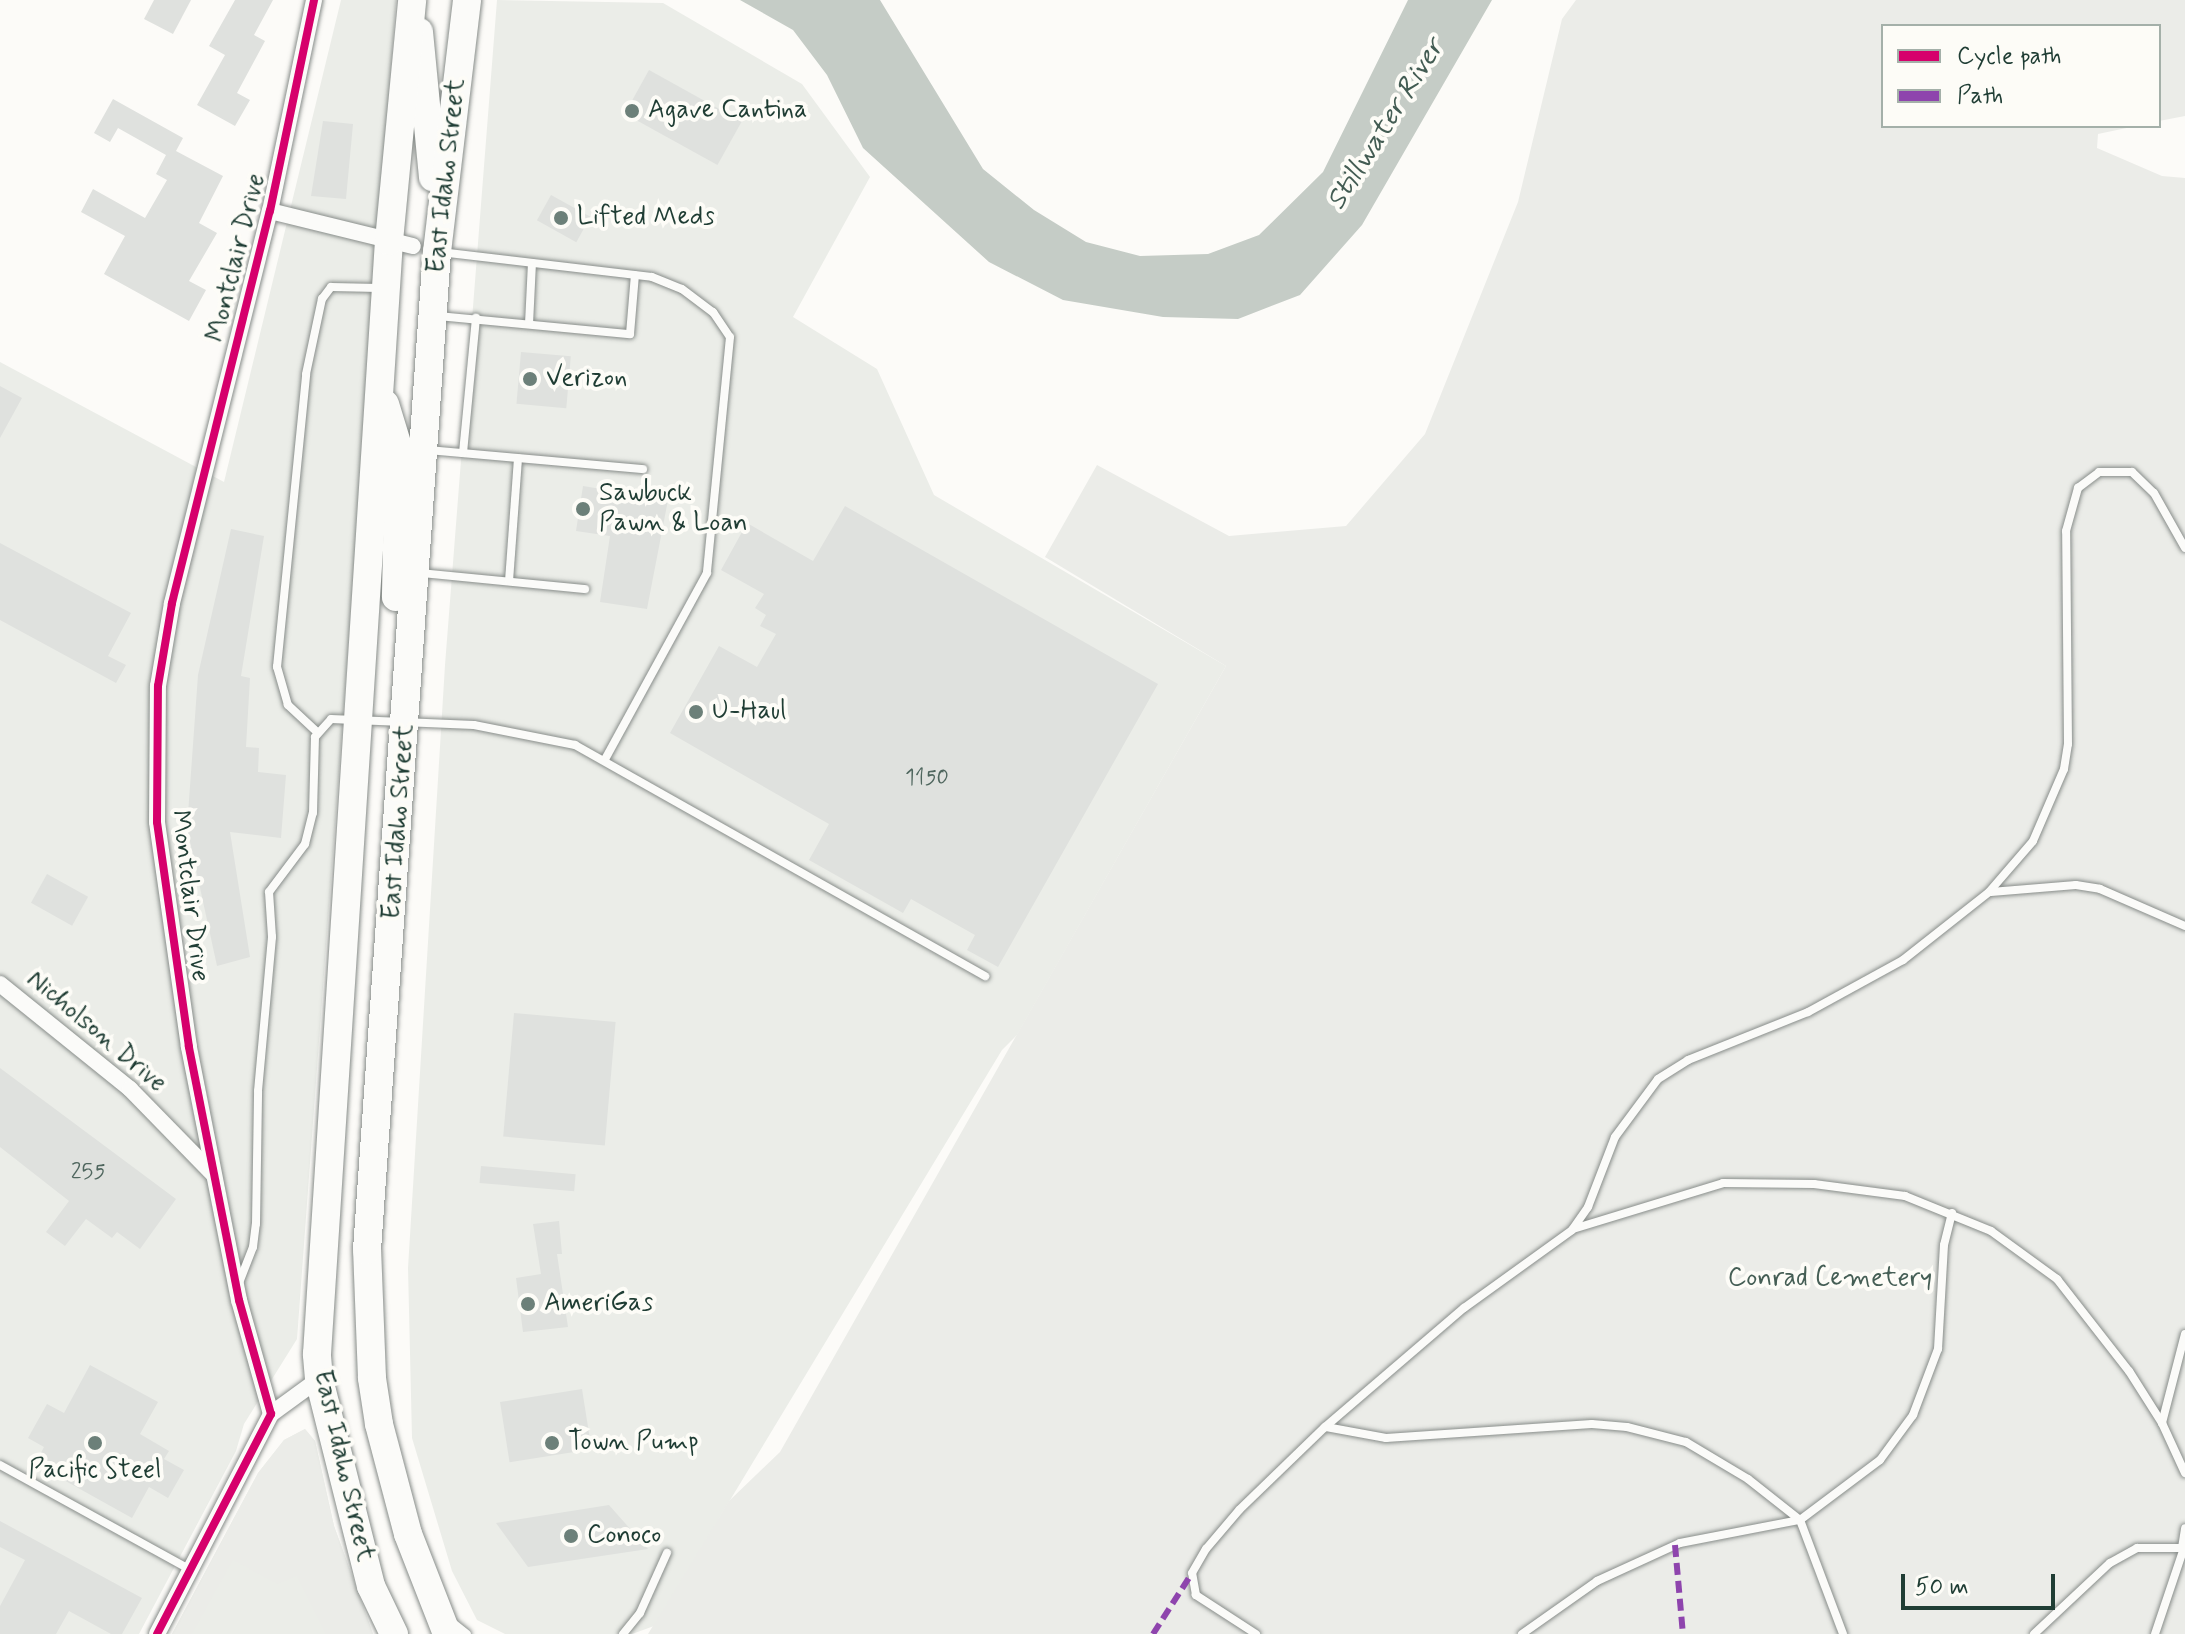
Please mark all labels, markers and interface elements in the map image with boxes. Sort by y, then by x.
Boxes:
legend [1881,24,2161,128]
water label: Stillwater River [1321,34,1451,216]
text: Cycle path [1957,41,2062,72]
street label: East Idaho Street [421,77,473,275]
text: Path [1957,81,2003,112]
place label: Agave Cantina [648,95,810,127]
marker: Agave Cantina [623,102,641,120]
street label: Montclair Drive [201,171,273,345]
place label: Lifted Meds [577,202,712,234]
marker: Lifted Meds [552,209,570,227]
place label: Verizon [546,363,627,395]
marker: Verizon [521,370,539,388]
place label: Sawbuck Pawn & Loan [599,478,748,540]
marker: Sawbuck Pawn & Loan [574,500,592,518]
place label: U-Haul [712,696,786,728]
marker: U-Haul [687,703,705,721]
street label: East Idaho Street [377,723,421,921]
house number: 1150 [905,766,949,792]
street label: Montclair Drive [163,808,215,984]
street label: Nicholson Drive [20,964,172,1100]
house number: 255 [71,1160,105,1186]
park label: Conrad Cemetery [1728,1263,1932,1295]
place label: AmeriGas [544,1288,653,1320]
marker: AmeriGas [519,1295,537,1313]
street label: East Idaho Street [306,1367,380,1565]
place label: Town Pump [568,1427,699,1459]
marker: Pacific Steel [86,1434,104,1452]
marker: Town Pump [543,1434,561,1452]
place label: Pacific Steel [30,1455,160,1487]
place label: Conoco [587,1520,661,1552]
marker: Conoco [562,1527,580,1545]
scale bar [1905,1558,2059,1608]
text: 50 m [1915,1572,1969,1603]

